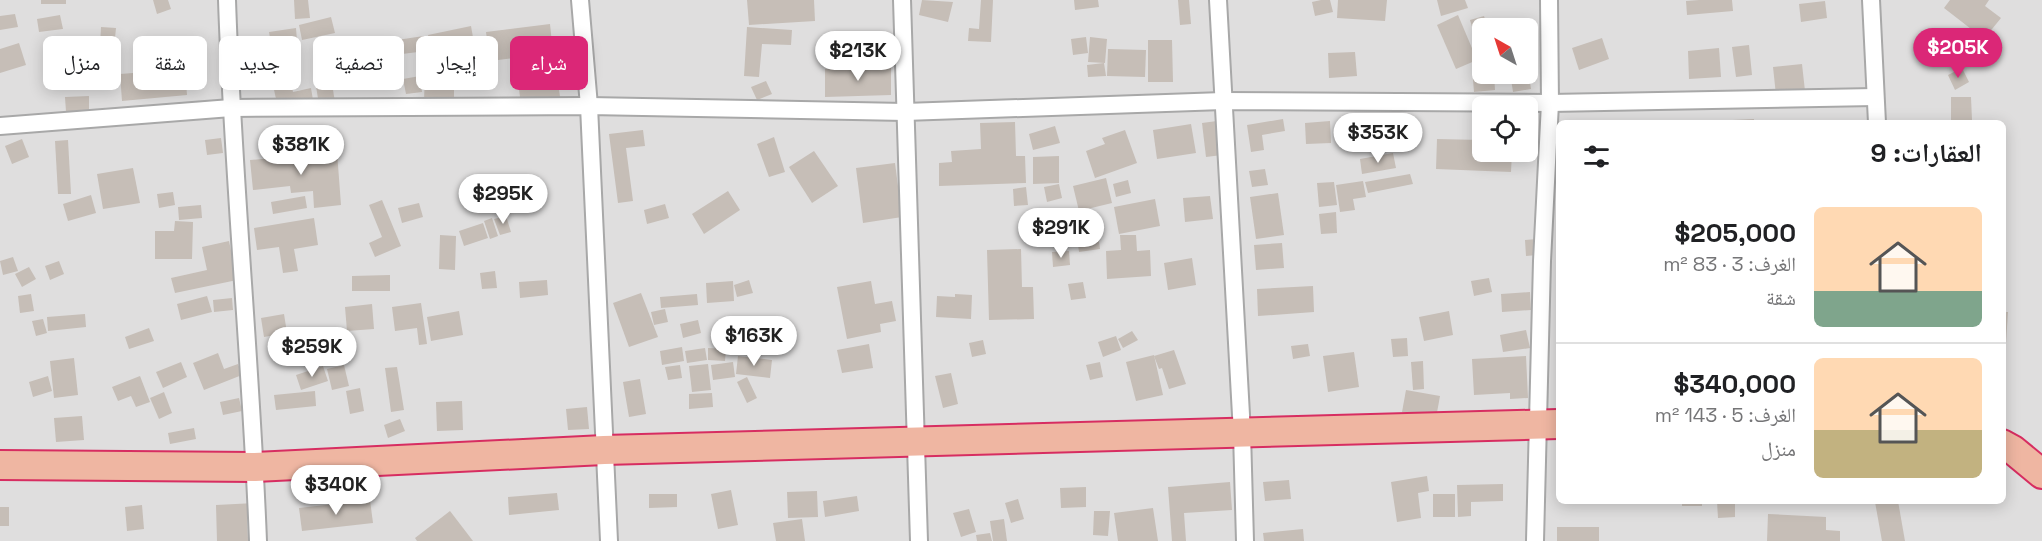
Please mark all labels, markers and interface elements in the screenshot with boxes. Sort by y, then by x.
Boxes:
north arrow [1472,18,1538,84]
map controls [1472,18,1538,162]
pin: $205K [1916,28,2000,79]
pin: $213K [816,31,900,82]
text: $205K [1927,34,1989,60]
chip: منزل [43,36,121,90]
chip: شقة [133,36,207,90]
chip: جديد [219,36,301,90]
chip: تصفية [313,36,404,90]
chip: إيجار [416,36,498,90]
chip: شراء [510,36,588,90]
text: $213K [829,37,887,63]
button: locate [1472,96,1538,162]
pin: $353K [1336,113,1420,164]
text: $353K [1348,119,1408,145]
pin: $381K [259,125,343,176]
text: $381K [272,131,330,157]
text: العقارات: 9 [1871,136,1982,170]
icon: filters [1580,140,1613,173]
pin: $295K [461,174,545,225]
text: $295K [473,180,533,206]
pin: $291K [1019,208,1103,259]
text: $291K [1032,214,1090,240]
text: $205,000 [1674,216,1796,250]
icon: home [1862,231,1934,303]
text: الغرف: 3 · 83 m² [1663,251,1796,277]
text: شقة [1766,285,1796,311]
pin: $163K [712,316,796,367]
text: $163K [725,322,783,348]
pin: $259K [270,327,354,378]
text: $259K [282,333,342,359]
text: $340,000 [1673,367,1796,401]
icon: home [1862,382,1934,454]
text: الغرف: 5 · 143 m² [1655,402,1796,428]
text: منزل [1761,436,1796,462]
pin: $340K [294,465,378,516]
text: $340K [305,471,367,497]

